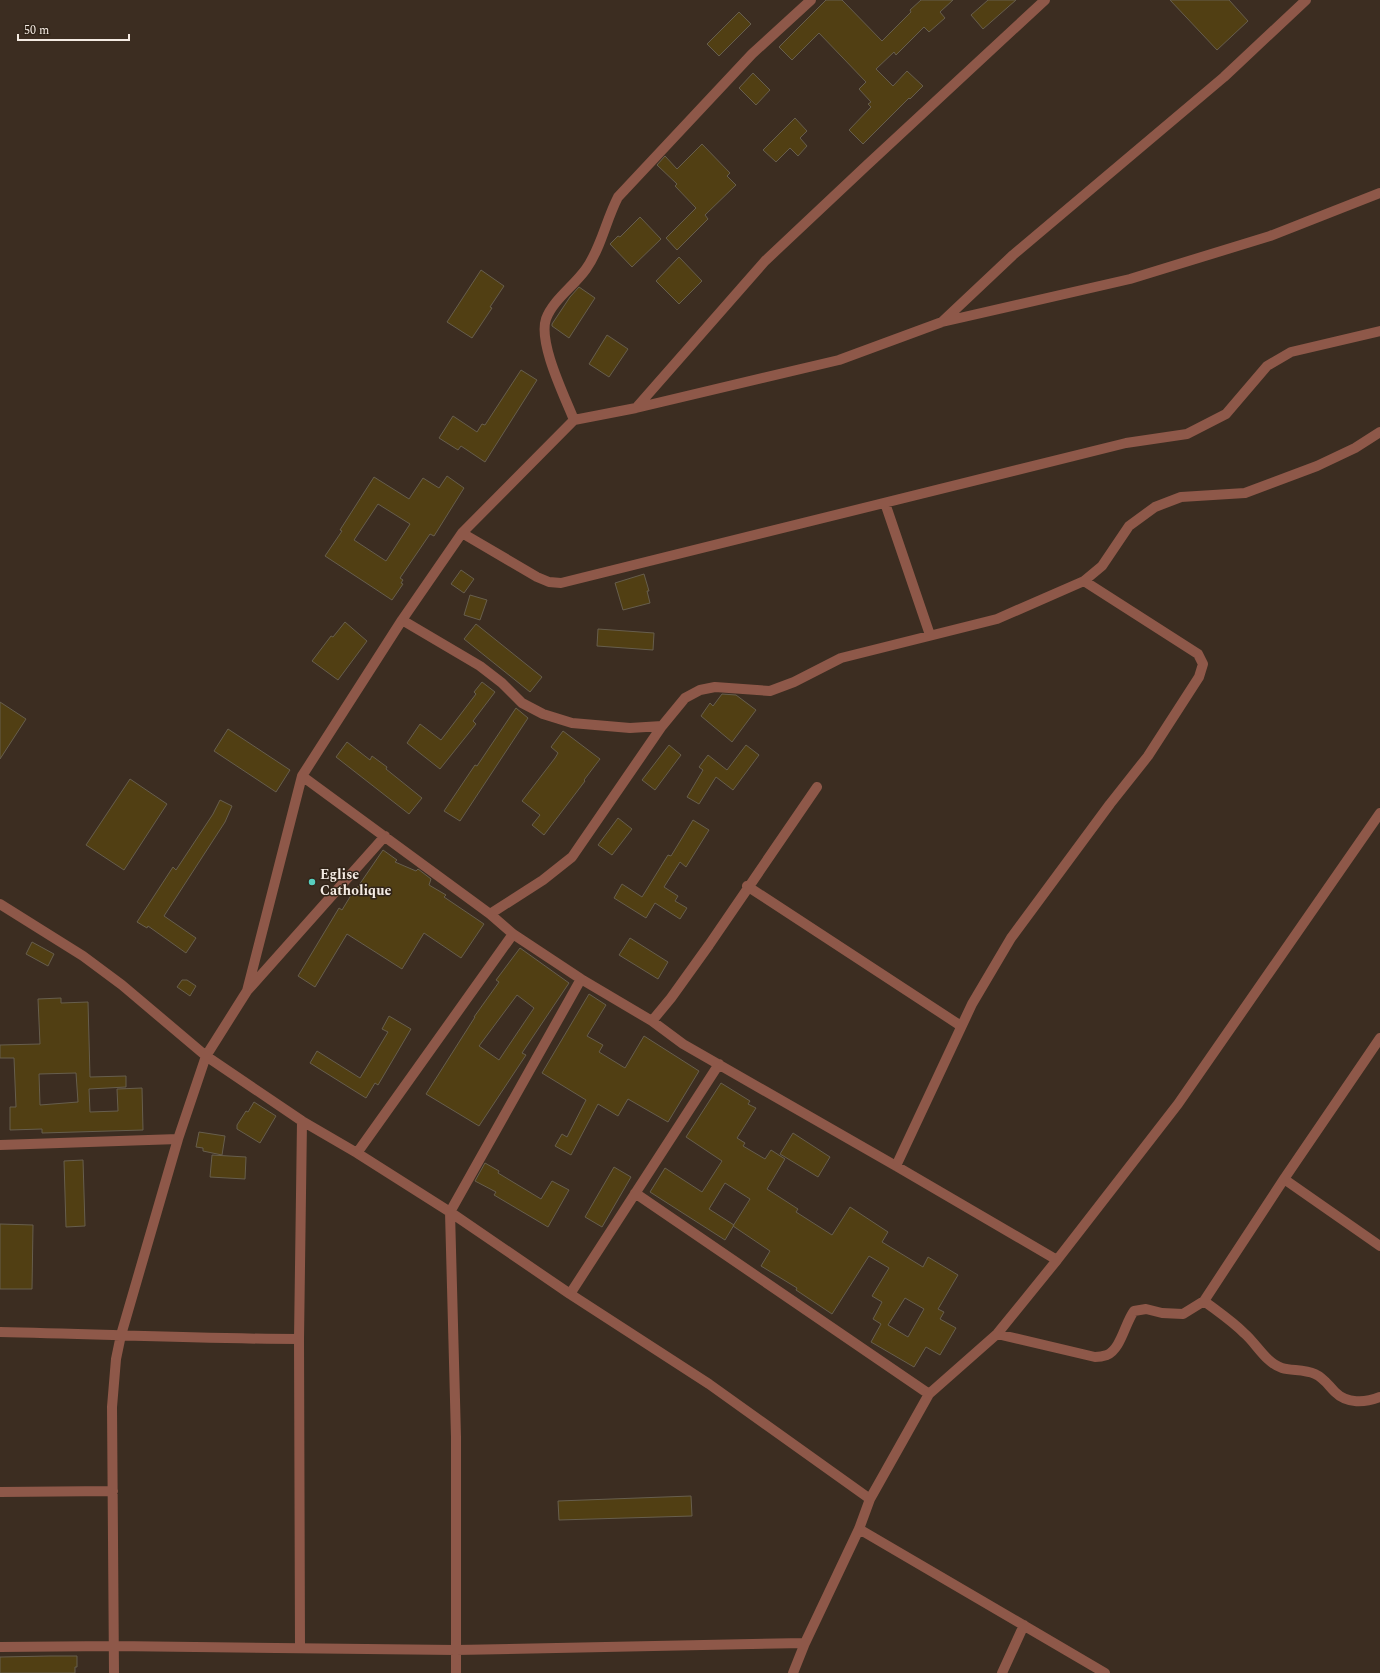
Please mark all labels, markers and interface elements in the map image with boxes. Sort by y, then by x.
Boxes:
scale bar [18,16,129,42]
text: 50 m [24,21,49,40]
place label: Eglise Catholique [320,864,391,901]
marker: Eglise Catholique [307,877,317,887]

